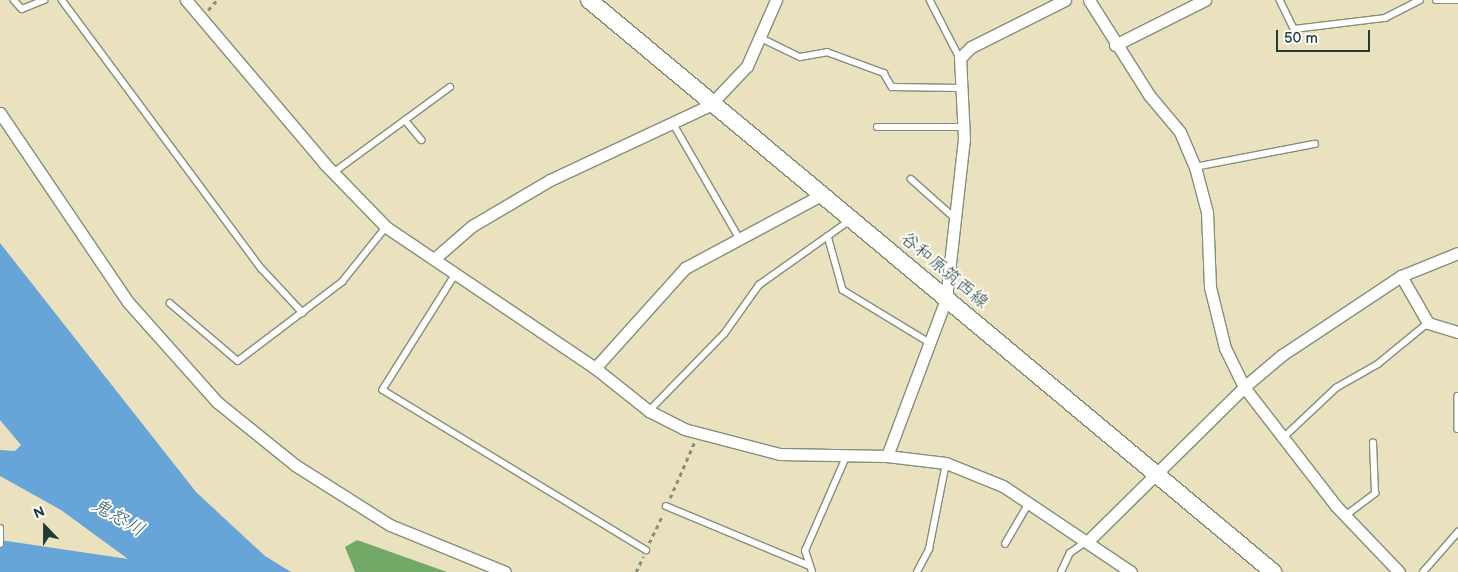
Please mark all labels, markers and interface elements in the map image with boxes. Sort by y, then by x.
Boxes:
scale bar [1278,20,1372,52]
text: 50 m [1284,29,1318,48]
street label: 谷和原筑西線 [896,228,992,314]
water label: 鬼怒川 [88,494,148,542]
north arrow [20,502,70,552]
text: N [31,503,47,522]

